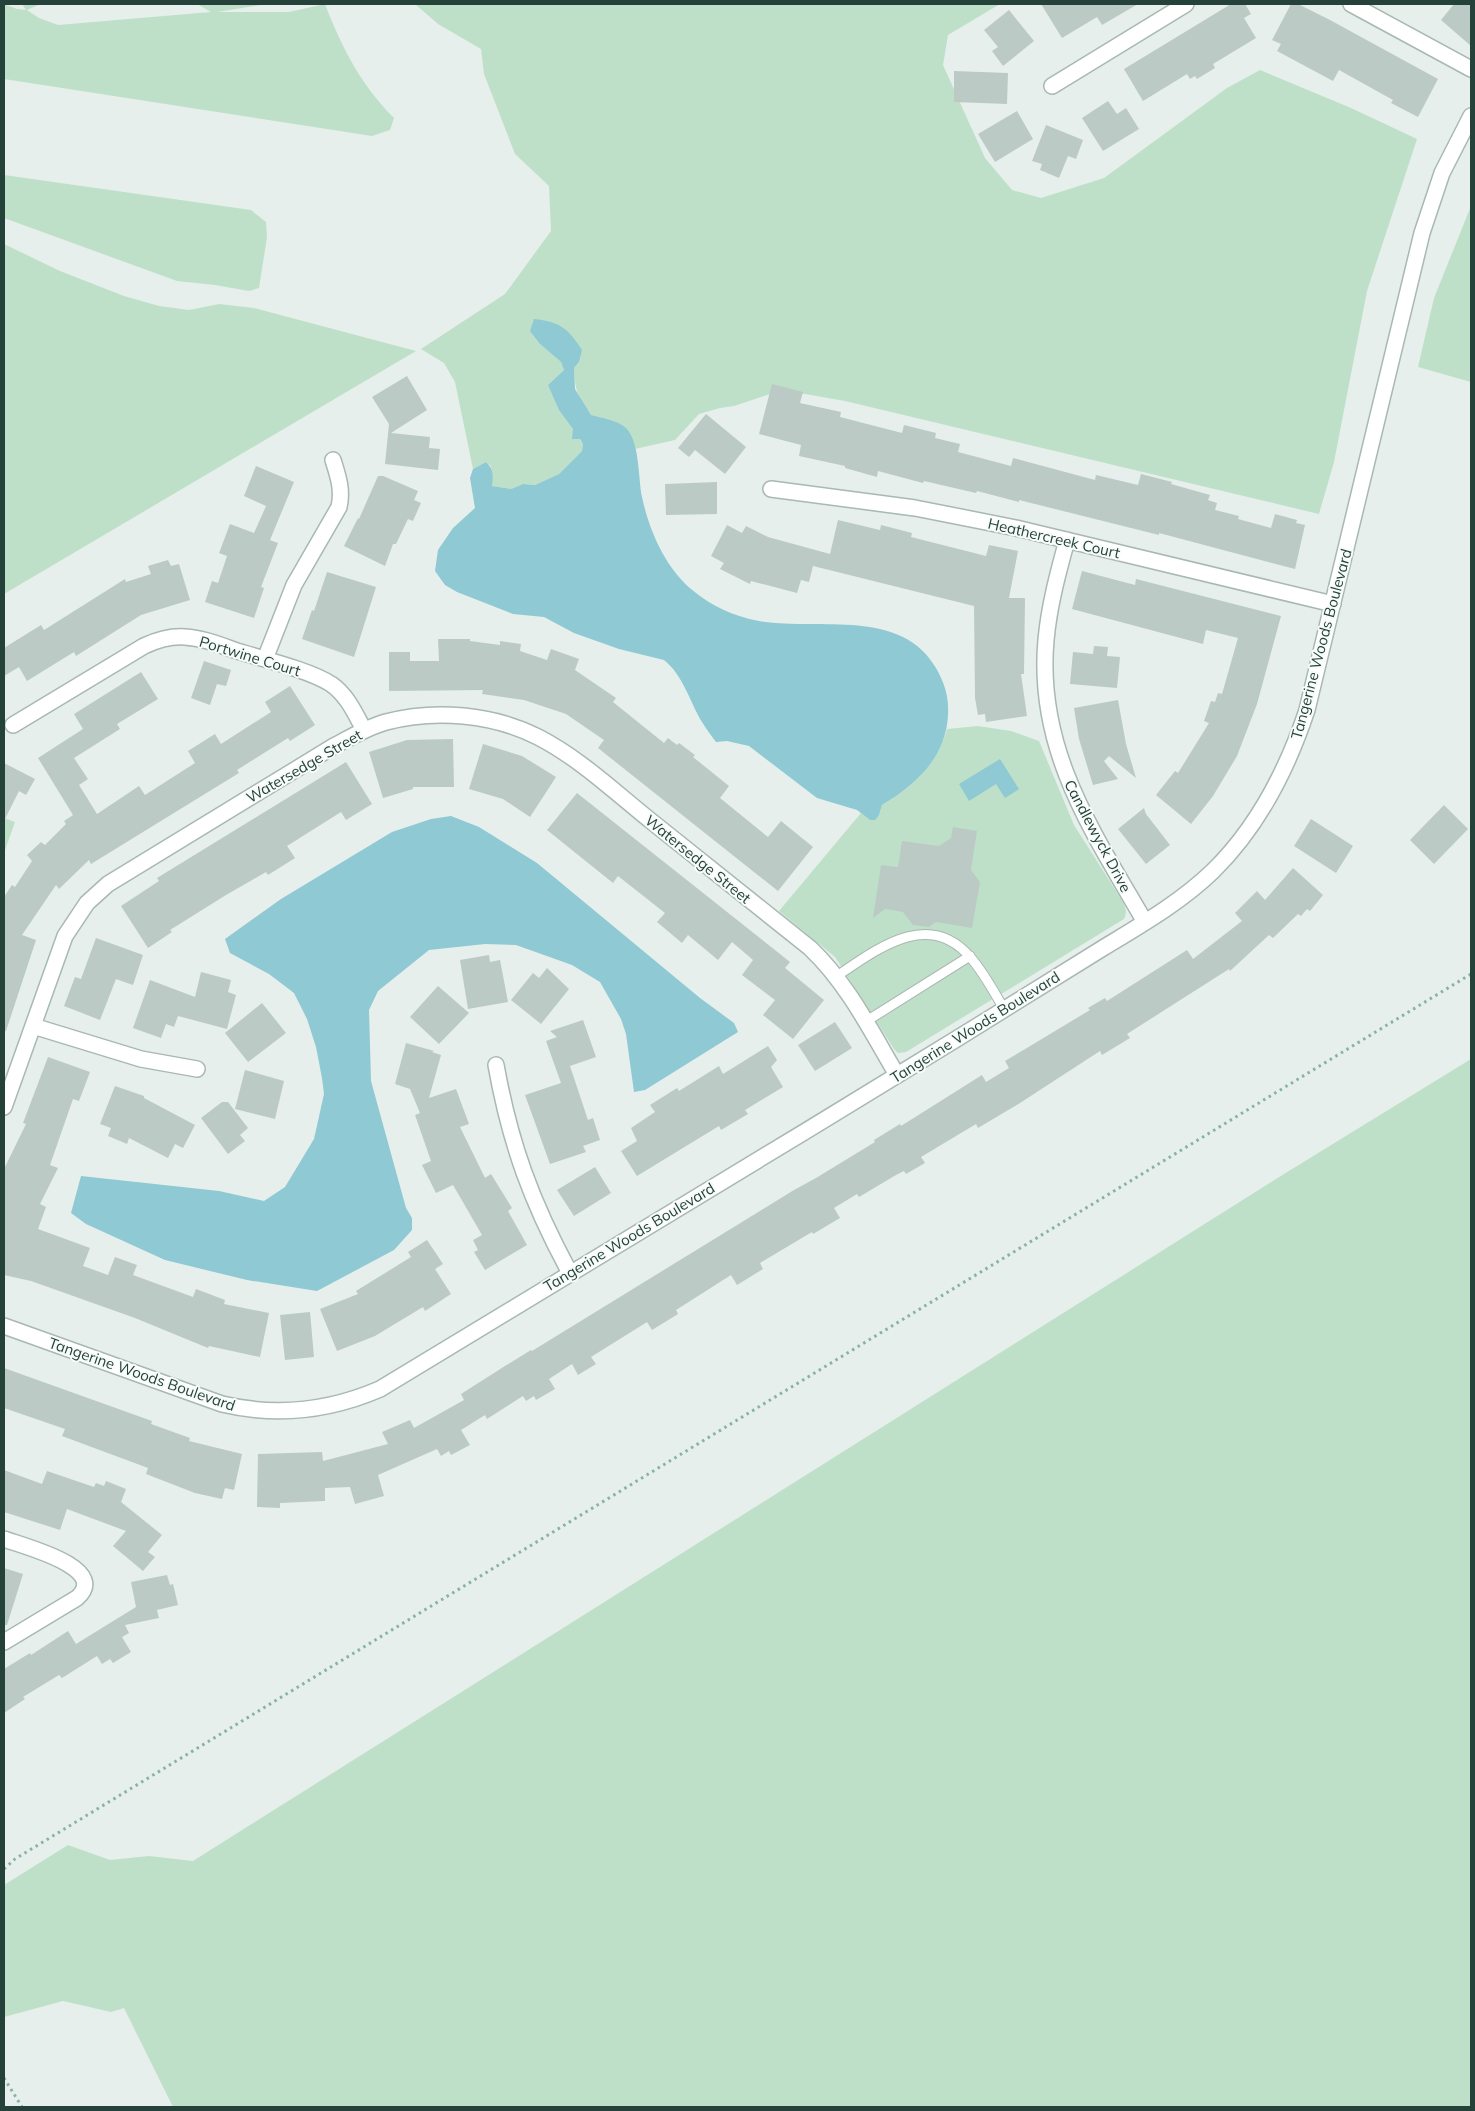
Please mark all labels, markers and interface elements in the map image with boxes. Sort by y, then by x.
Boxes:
street label: Heathercreek Court [986,514,1122,562]
street label: Tangerine Woods Boulevard [1286,547,1356,741]
street label: Portwine Court [197,632,303,680]
street label: Watersedge Street [243,725,365,807]
street label: Candlewyck Drive [1060,776,1136,896]
street label: Watersedge Street [641,810,755,908]
street label: Tangerine Woods Boulevard [887,967,1063,1087]
street label: Tangerine Woods Boulevard [540,1178,718,1296]
street label: Tangerine Woods Boulevard [46,1333,238,1415]

